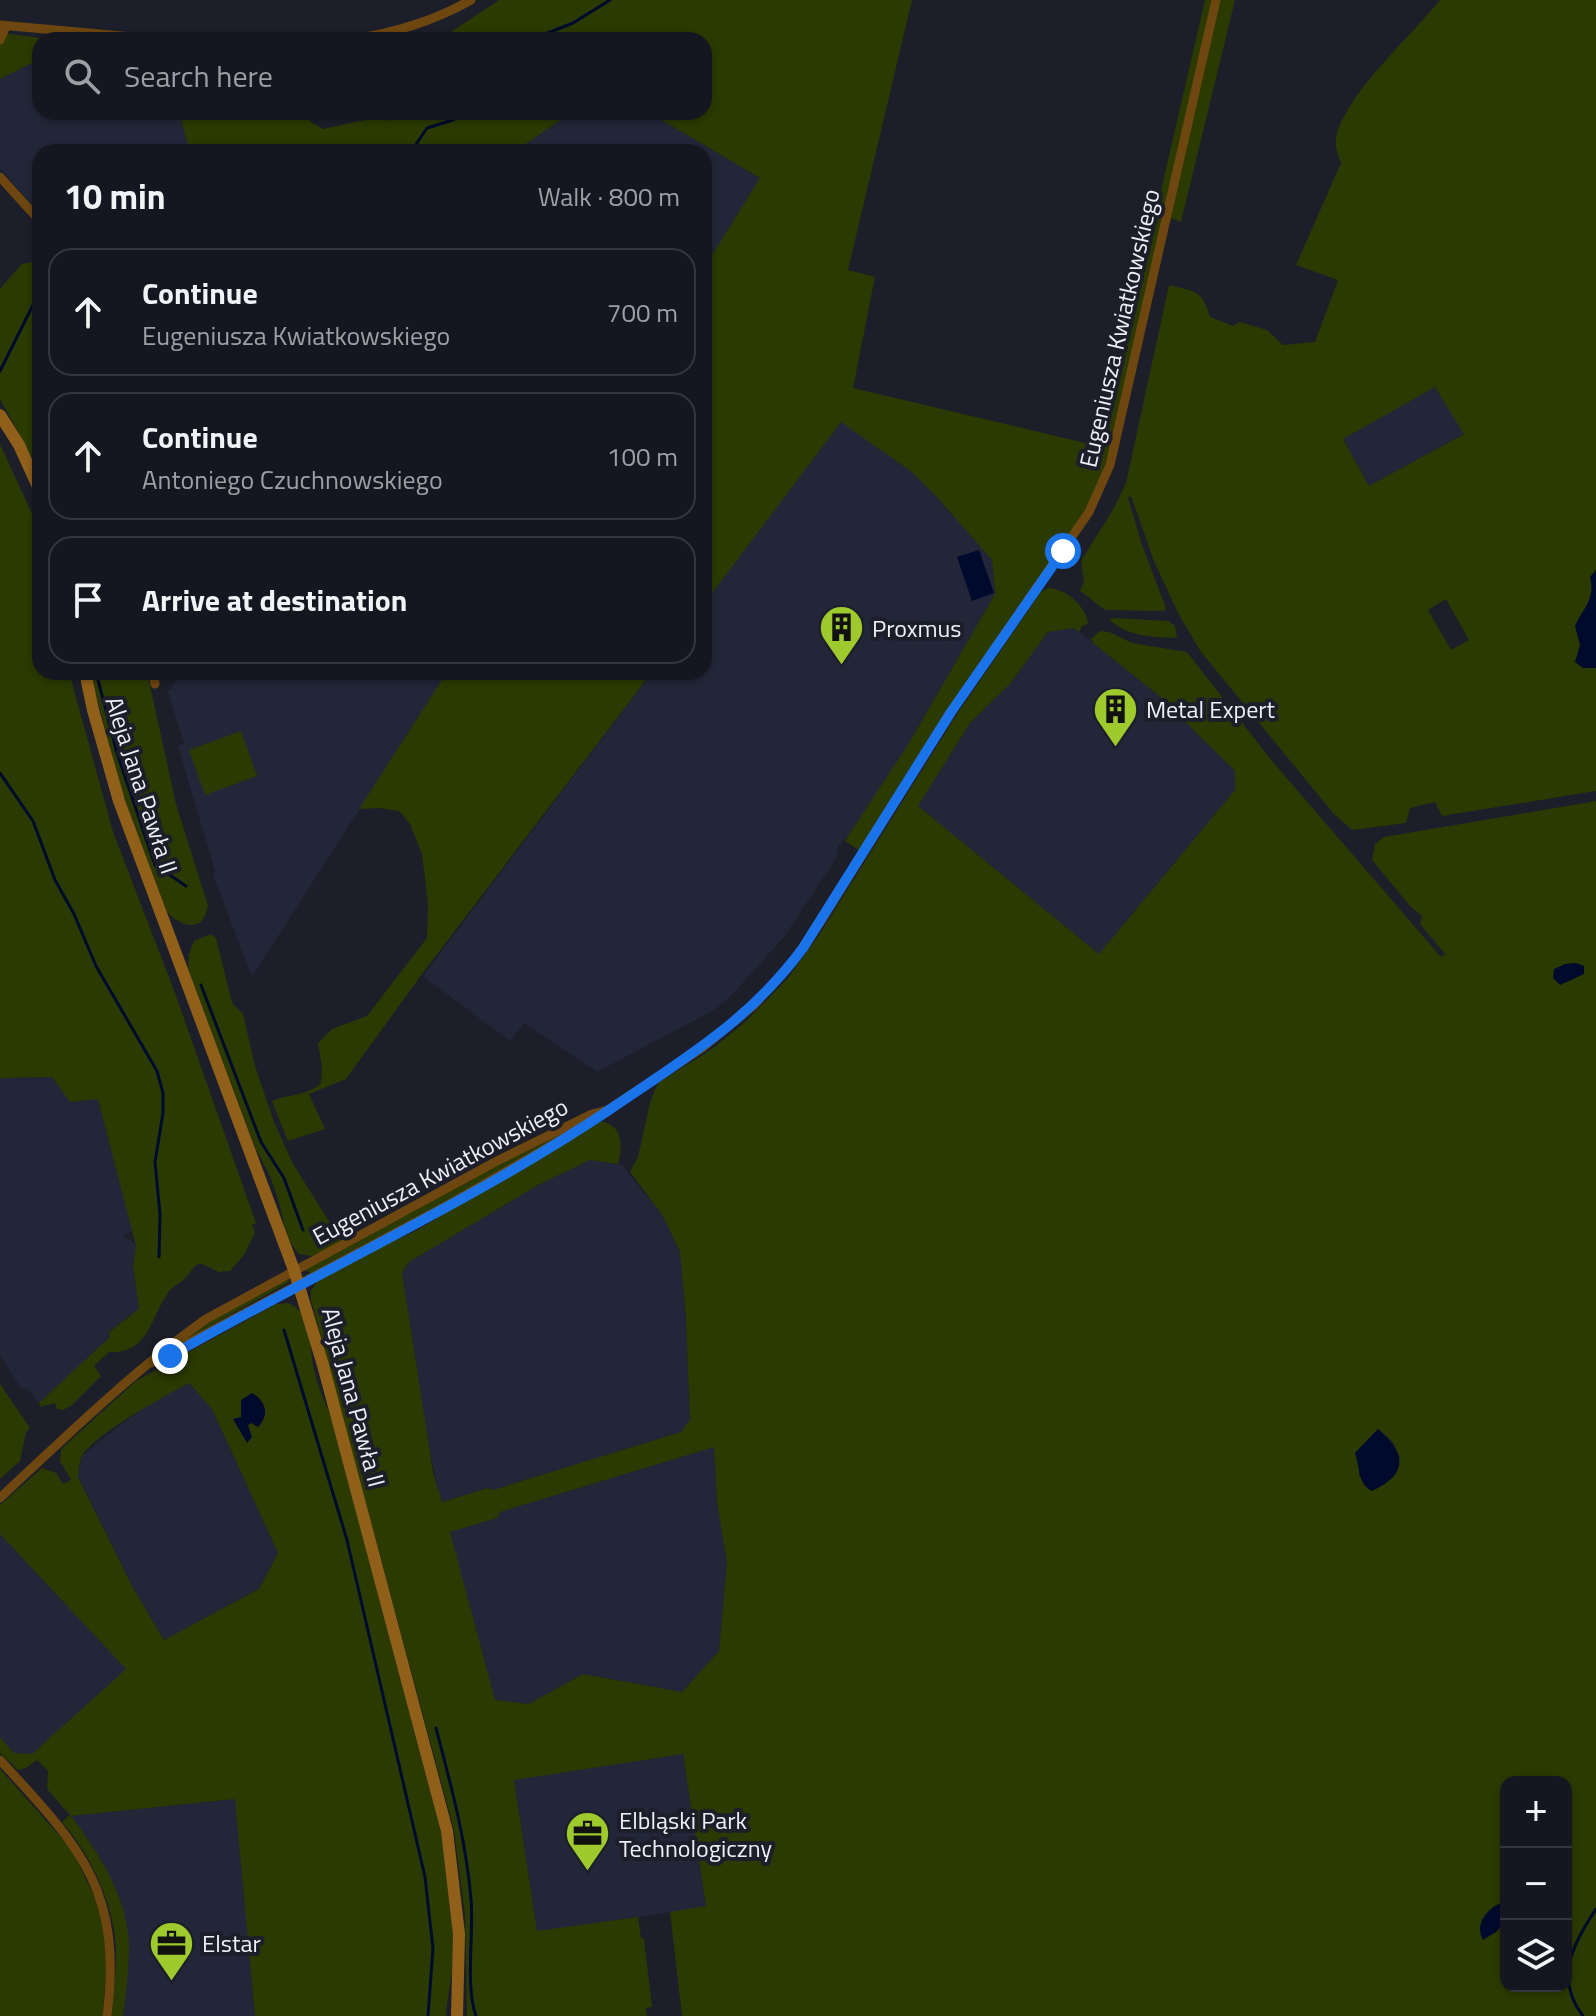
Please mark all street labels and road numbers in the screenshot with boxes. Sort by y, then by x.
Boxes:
street label: Eugeniusza Kwiatkowskiego [1069,185,1169,471]
street label: Aleja Jana Pawła II [96,692,188,878]
street label: Eugeniusza Kwiatkowskiego [306,1088,574,1254]
street label: Aleja Jana Pawła II [313,1303,395,1491]

